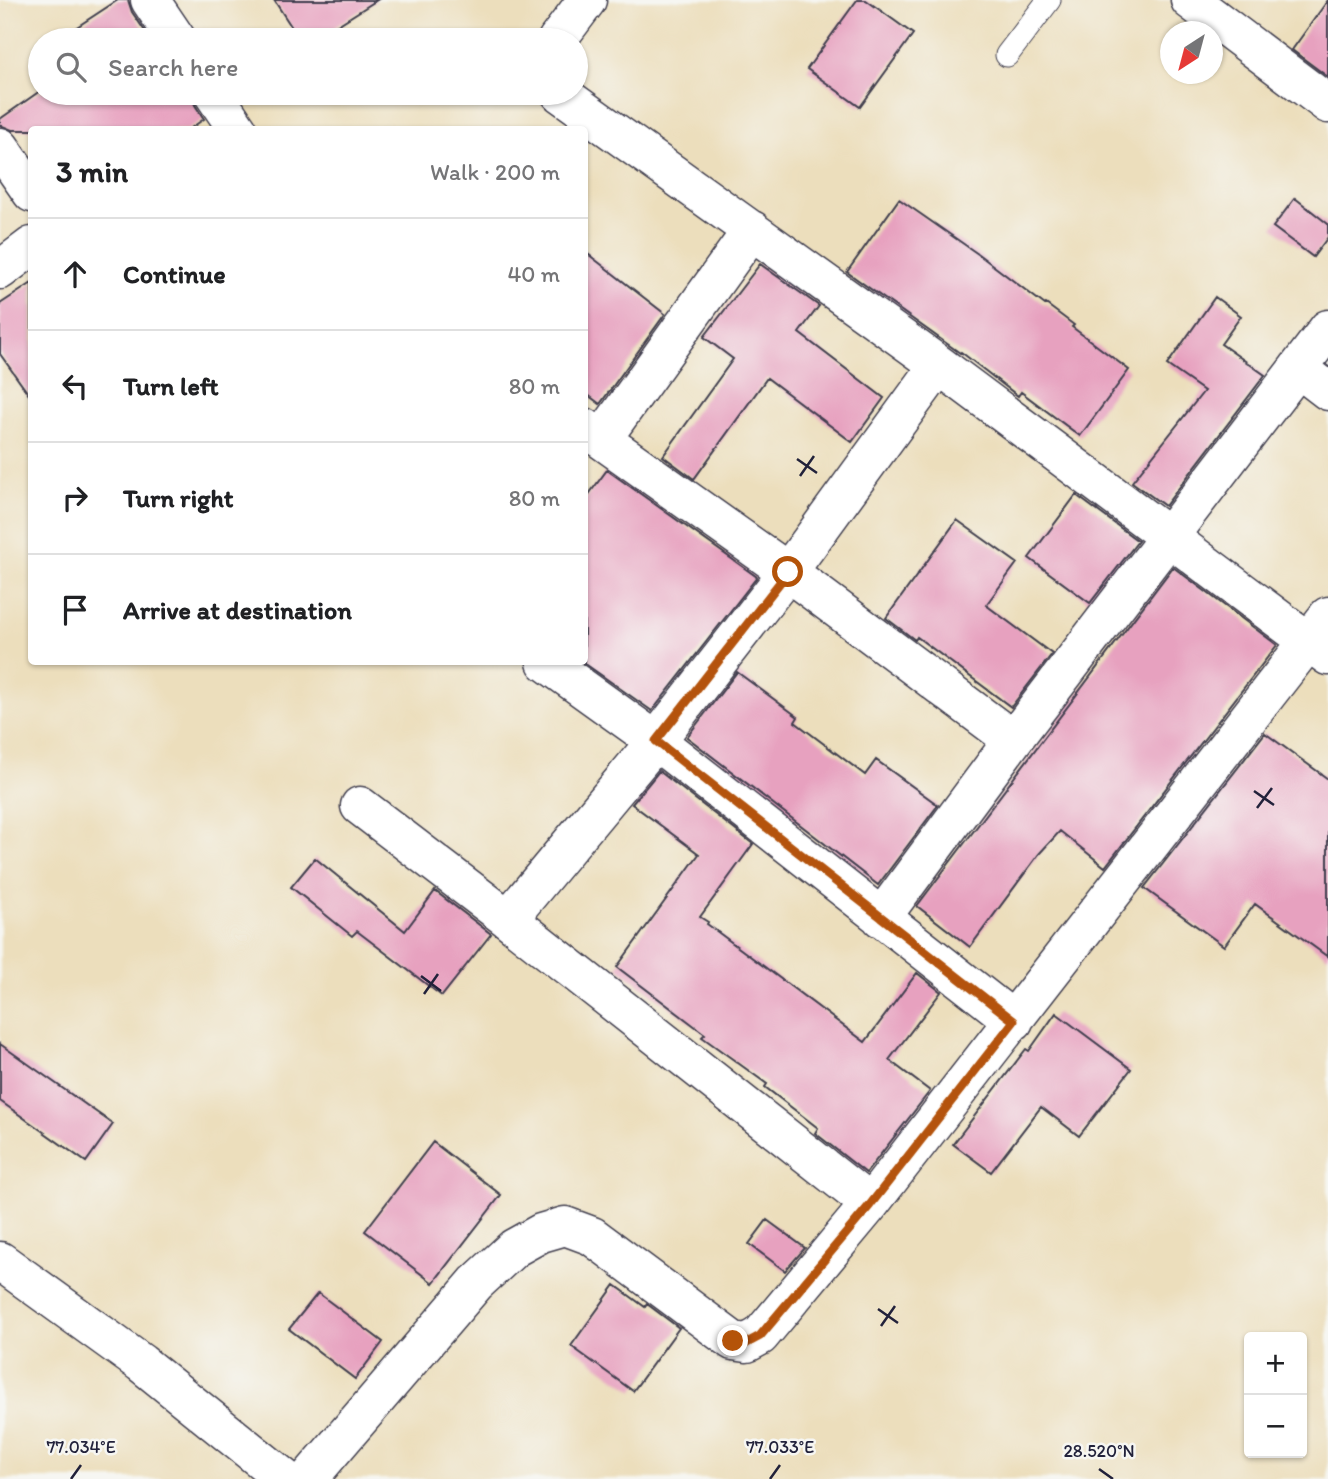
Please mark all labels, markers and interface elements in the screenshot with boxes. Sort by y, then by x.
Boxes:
north arrow [1160,21,1223,84]
search box [28,28,588,105]
icon: search [52,48,90,86]
text: Search here [108,51,238,83]
text: 3 min [56,153,128,190]
text: Walk · 200 m [430,158,560,186]
icon: ahead [56,255,94,293]
text: Continue [123,258,226,290]
text: 40 m [507,260,560,288]
icon: left [56,367,94,405]
text: Turn left [123,370,219,402]
text: 80 m [509,372,560,400]
icon: right [56,479,94,517]
text: Turn right [123,482,234,514]
text: 80 m [509,484,560,512]
route start [772,556,803,587]
icon: arrive [56,591,94,629]
text: Arrive at destination [123,594,352,626]
route end [717,1325,748,1356]
map controls [1244,1332,1307,1458]
button: + [1244,1332,1307,1395]
button: − [1244,1395,1307,1458]
text: 77.034°E [46,1436,116,1458]
text: 77.033°E [746,1436,814,1458]
text: 28.520°N [1063,1440,1135,1462]

